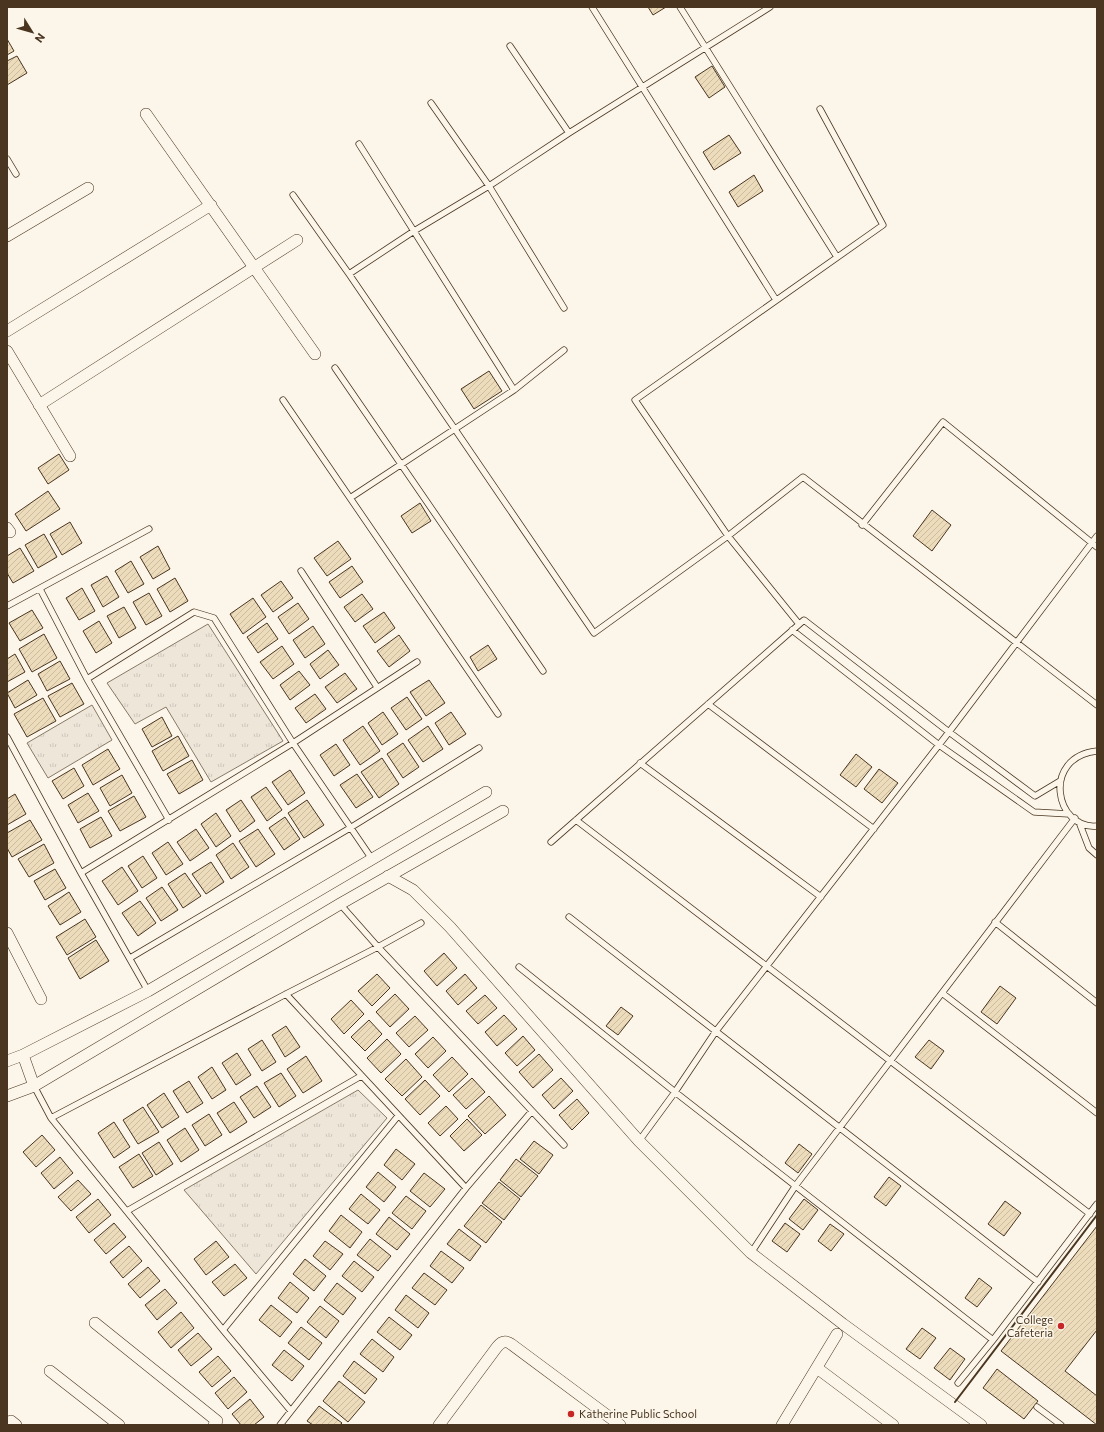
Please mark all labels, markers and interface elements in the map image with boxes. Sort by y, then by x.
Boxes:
north arrow [12,12,52,52]
text: N [33,31,48,46]
place label: College Cafeteria [1007,1313,1053,1339]
marker: College Cafeteria [1056,1321,1066,1331]
place label: Katherine Public School [579,1407,697,1420]
marker: Katherine Public School [566,1409,576,1419]

